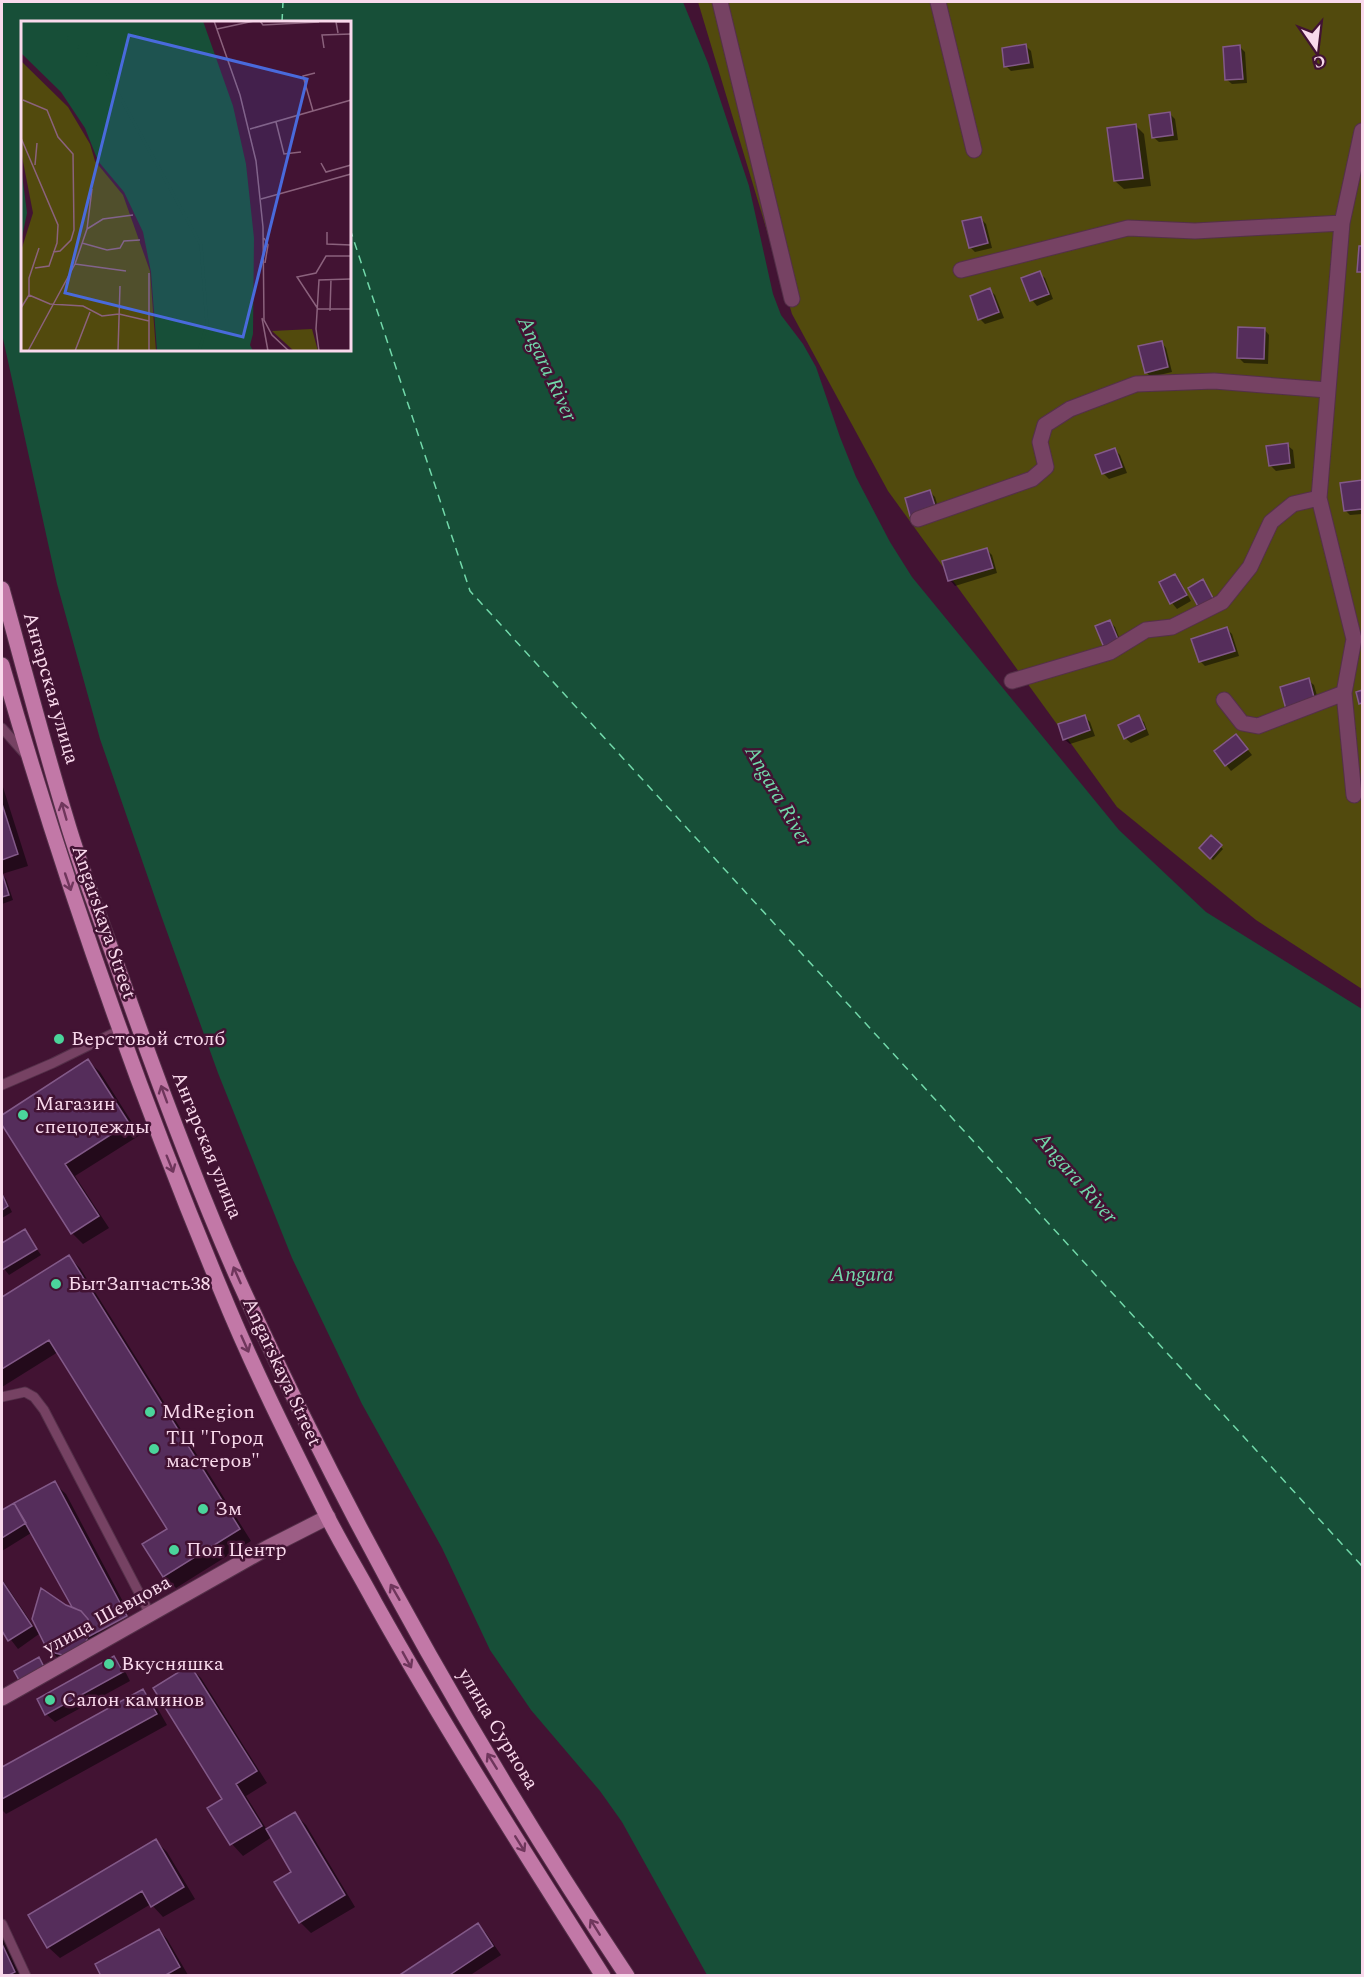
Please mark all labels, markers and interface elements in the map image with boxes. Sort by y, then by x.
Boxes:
north arrow [1286,18,1346,78]
inset map [21,21,351,351]
text: С [1311,49,1328,75]
water label: Angara River [508,310,586,427]
street label: Ангарская улица [15,608,87,768]
water label: Angara River [735,738,820,853]
one-way arrow [58,802,69,821]
street label: Angarskaya Street [64,841,144,1003]
one-way arrow [64,872,75,891]
place label: Верстовой столб [71,1024,225,1054]
marker: Верстовой столб [52,1032,66,1046]
street label: Ангарская улица [164,1067,250,1224]
one-way arrow [158,1085,169,1104]
place label: Магазин спецодежды [35,1089,150,1142]
marker: Магазин спецодежды [16,1108,30,1122]
water label: Angara River [1026,1124,1126,1232]
one-way arrow [165,1154,176,1173]
water label: Angara [830,1259,894,1291]
one-way arrow [231,1266,242,1284]
place label: БытЗапчасть38 [68,1269,210,1299]
marker: БытЗапчасть38 [49,1277,63,1291]
street label: Angarskaya Street [234,1293,330,1451]
one-way arrow [240,1334,251,1352]
place label: MdRegion [162,1397,255,1427]
marker: MdRegion [143,1405,157,1419]
place label: ТЦ "Город мастеров" [166,1423,264,1476]
marker: ТЦ "Город мастеров" [147,1442,161,1456]
place label: Зм [215,1494,242,1524]
marker: Зм [196,1502,210,1516]
place label: Пол Центр [186,1535,287,1565]
marker: Пол Центр [167,1543,181,1557]
street label: улица Шевцова [36,1567,177,1663]
one-way arrow [388,1584,400,1601]
place label: Вкусняшка [121,1649,224,1679]
one-way arrow [402,1650,413,1668]
marker: Вкусняшка [102,1657,116,1671]
street label: улица Сурнова [449,1662,546,1796]
place label: Салон каминов [62,1685,204,1715]
marker: Салон каминов [43,1693,57,1707]
one-way arrow [486,1753,498,1770]
one-way arrow [514,1835,526,1852]
one-way arrow [589,1919,601,1936]

